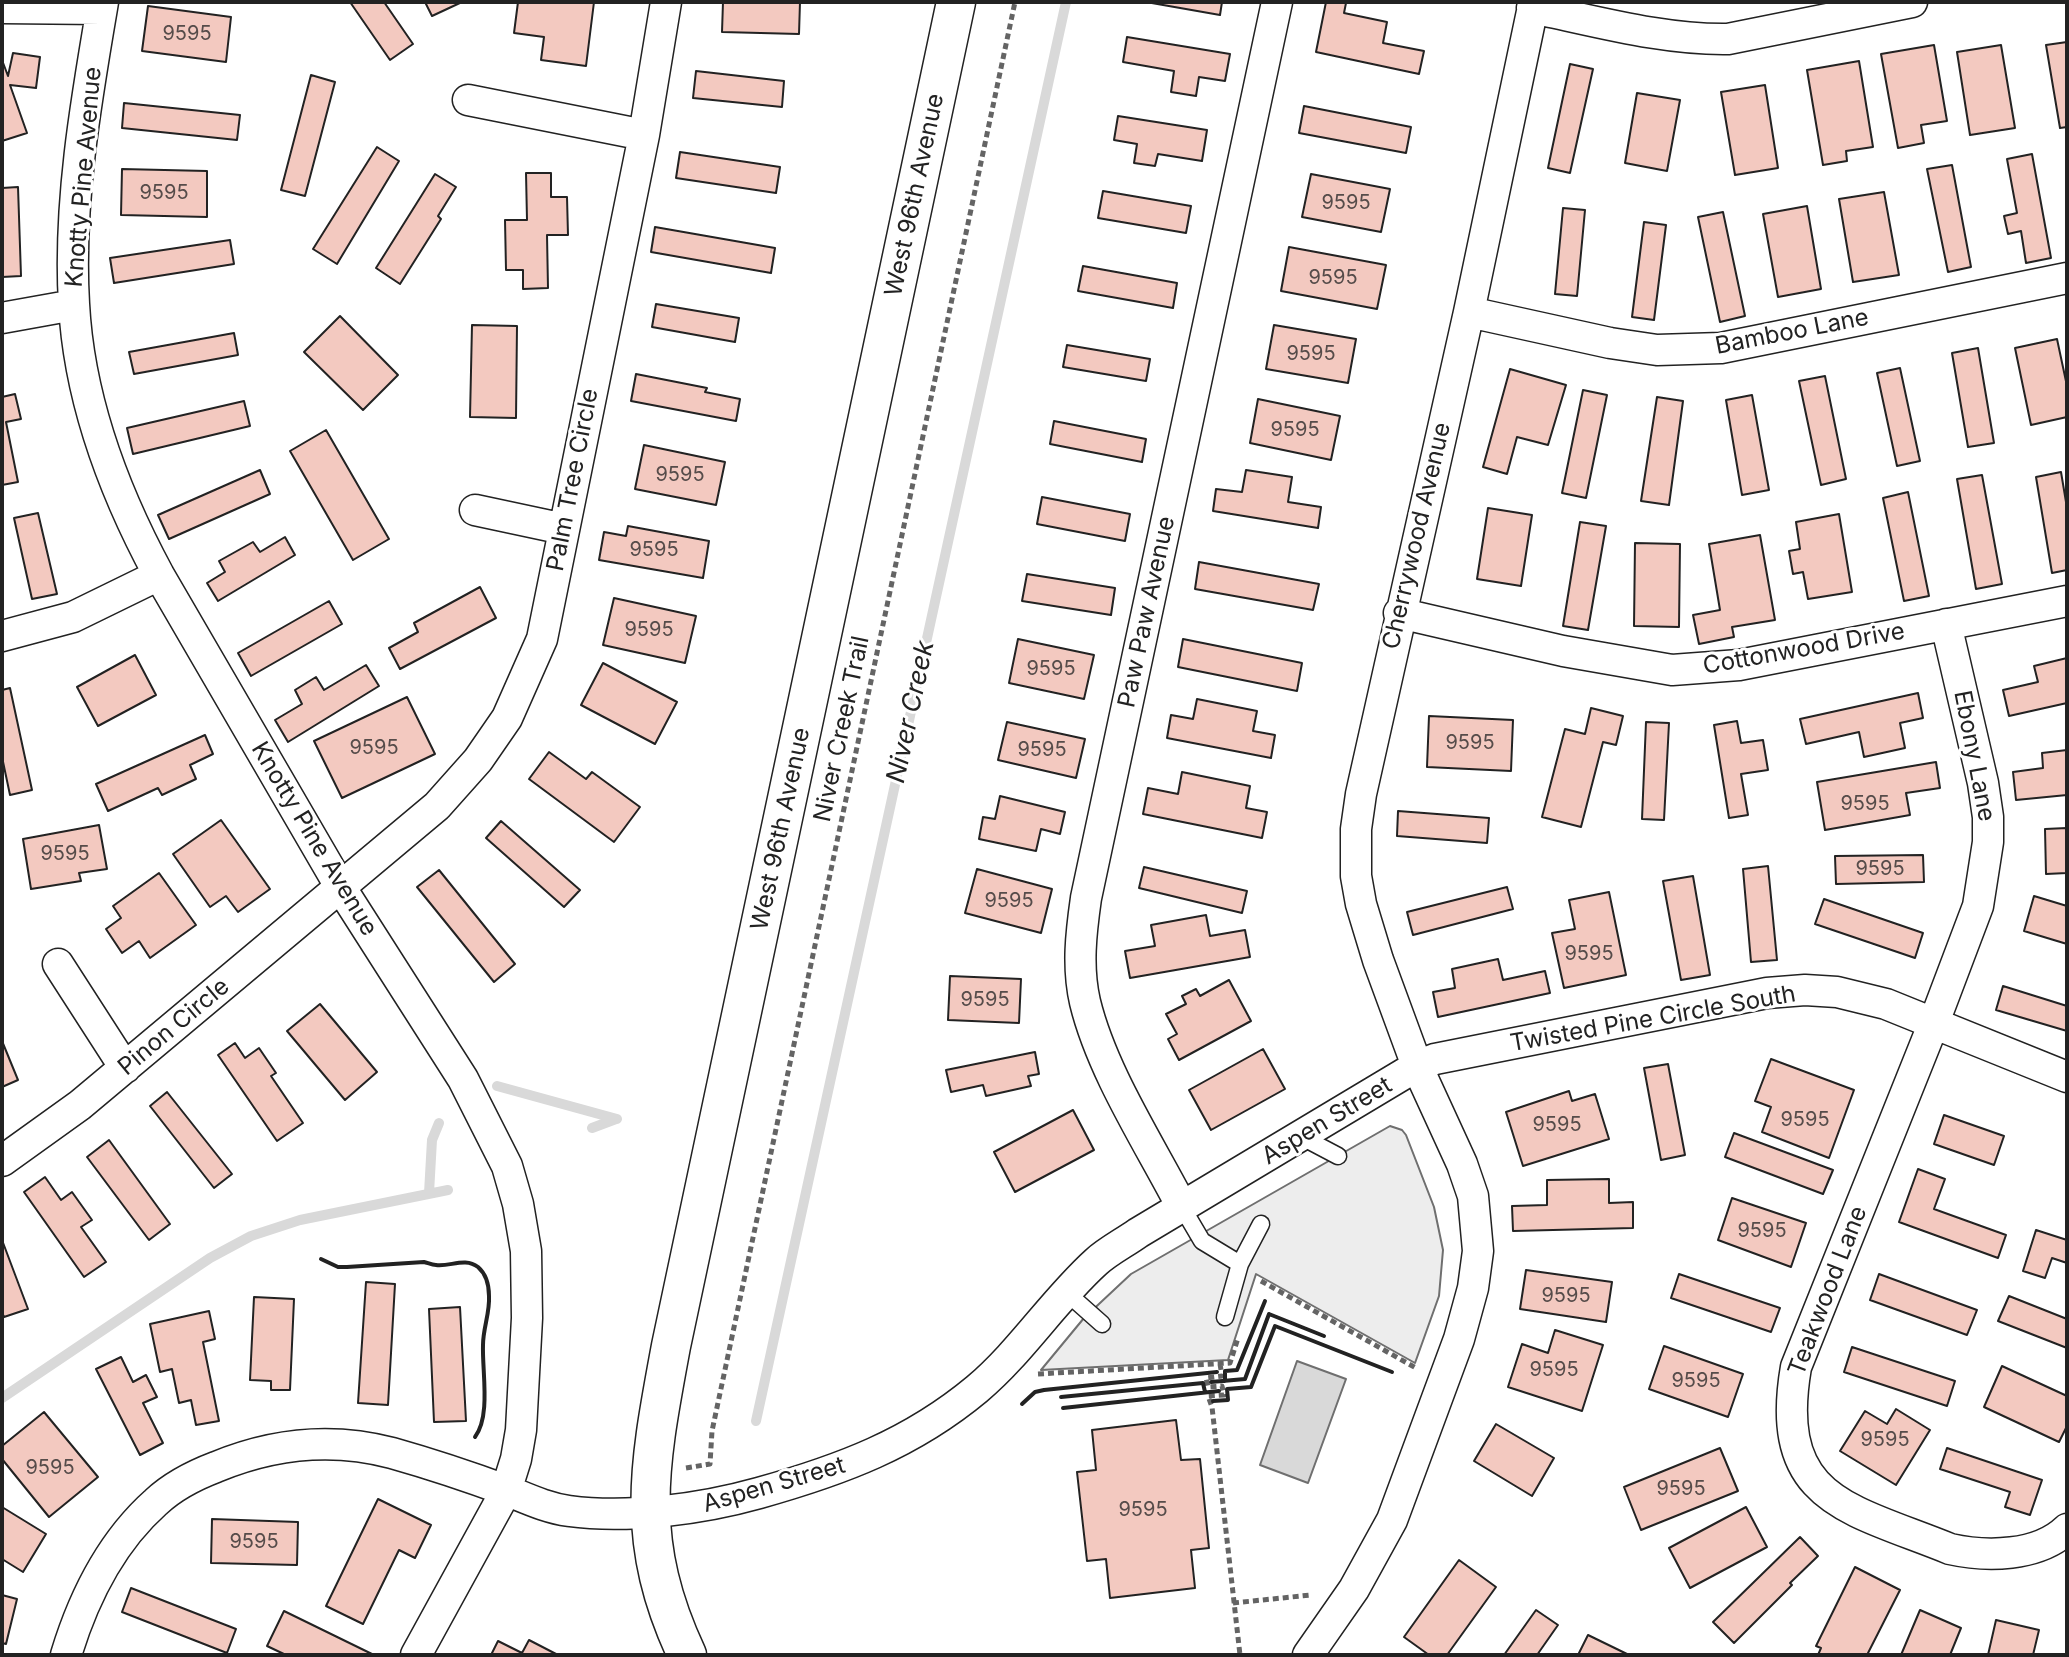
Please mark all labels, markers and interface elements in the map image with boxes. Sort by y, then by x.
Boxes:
house number: 9595 [162,22,212,46]
street label: Knotty Pine Avenue [60,66,108,288]
street label: West 96th Avenue [879,91,951,299]
house number: 9595 [139,181,189,205]
house number: 9595 [1321,191,1371,215]
house number: 9595 [1308,266,1358,290]
street label: Bamboo Lane [1713,303,1871,361]
house number: 9595 [1286,342,1336,366]
street label: Palm Tree Circle [541,386,605,574]
house number: 9595 [1270,418,1320,442]
street label: Cherrywood Avenue [1377,420,1457,652]
house number: 9595 [655,463,705,487]
street label: Paw Paw Avenue [1113,514,1181,710]
house number: 9595 [629,538,679,562]
street label: Cottonwood Drive [1701,617,1907,681]
house number: 9595 [624,618,674,642]
street label: Niver Creek Trail [808,634,876,824]
water label: Niver Creek [881,638,941,786]
house number: 9595 [1026,657,1076,681]
street label: Ebony Lane [1947,688,2001,824]
street label: West 96th Avenue [745,725,817,933]
house number: 9595 [1445,731,1495,755]
house number: 9595 [349,736,399,760]
street label: Knotty Pine Avenue [245,737,383,941]
house number: 9595 [1017,738,1067,762]
house number: 9595 [1840,792,1890,816]
house number: 9595 [40,842,90,866]
house number: 9595 [1855,857,1905,881]
house number: 9595 [984,889,1034,913]
house number: 9595 [1564,942,1614,966]
street label: Pinon Circle [113,972,235,1082]
street label: Twisted Pine Circle South [1508,980,1798,1058]
house number: 9595 [960,988,1010,1012]
street label: Aspen Street [1257,1071,1397,1171]
house number: 9595 [1780,1108,1830,1132]
house number: 9595 [1532,1113,1582,1137]
street label: Teakwood Lane [1782,1202,1874,1380]
house number: 9595 [1737,1219,1787,1243]
house number: 9595 [1541,1284,1591,1308]
house number: 9595 [1529,1358,1579,1382]
house number: 9595 [1671,1369,1721,1393]
house number: 9595 [1860,1428,1910,1452]
street label: Aspen Street [700,1451,848,1519]
house number: 9595 [25,1456,75,1480]
house number: 9595 [1656,1477,1706,1501]
house number: 9595 [1118,1498,1168,1522]
house number: 9595 [229,1530,279,1554]

